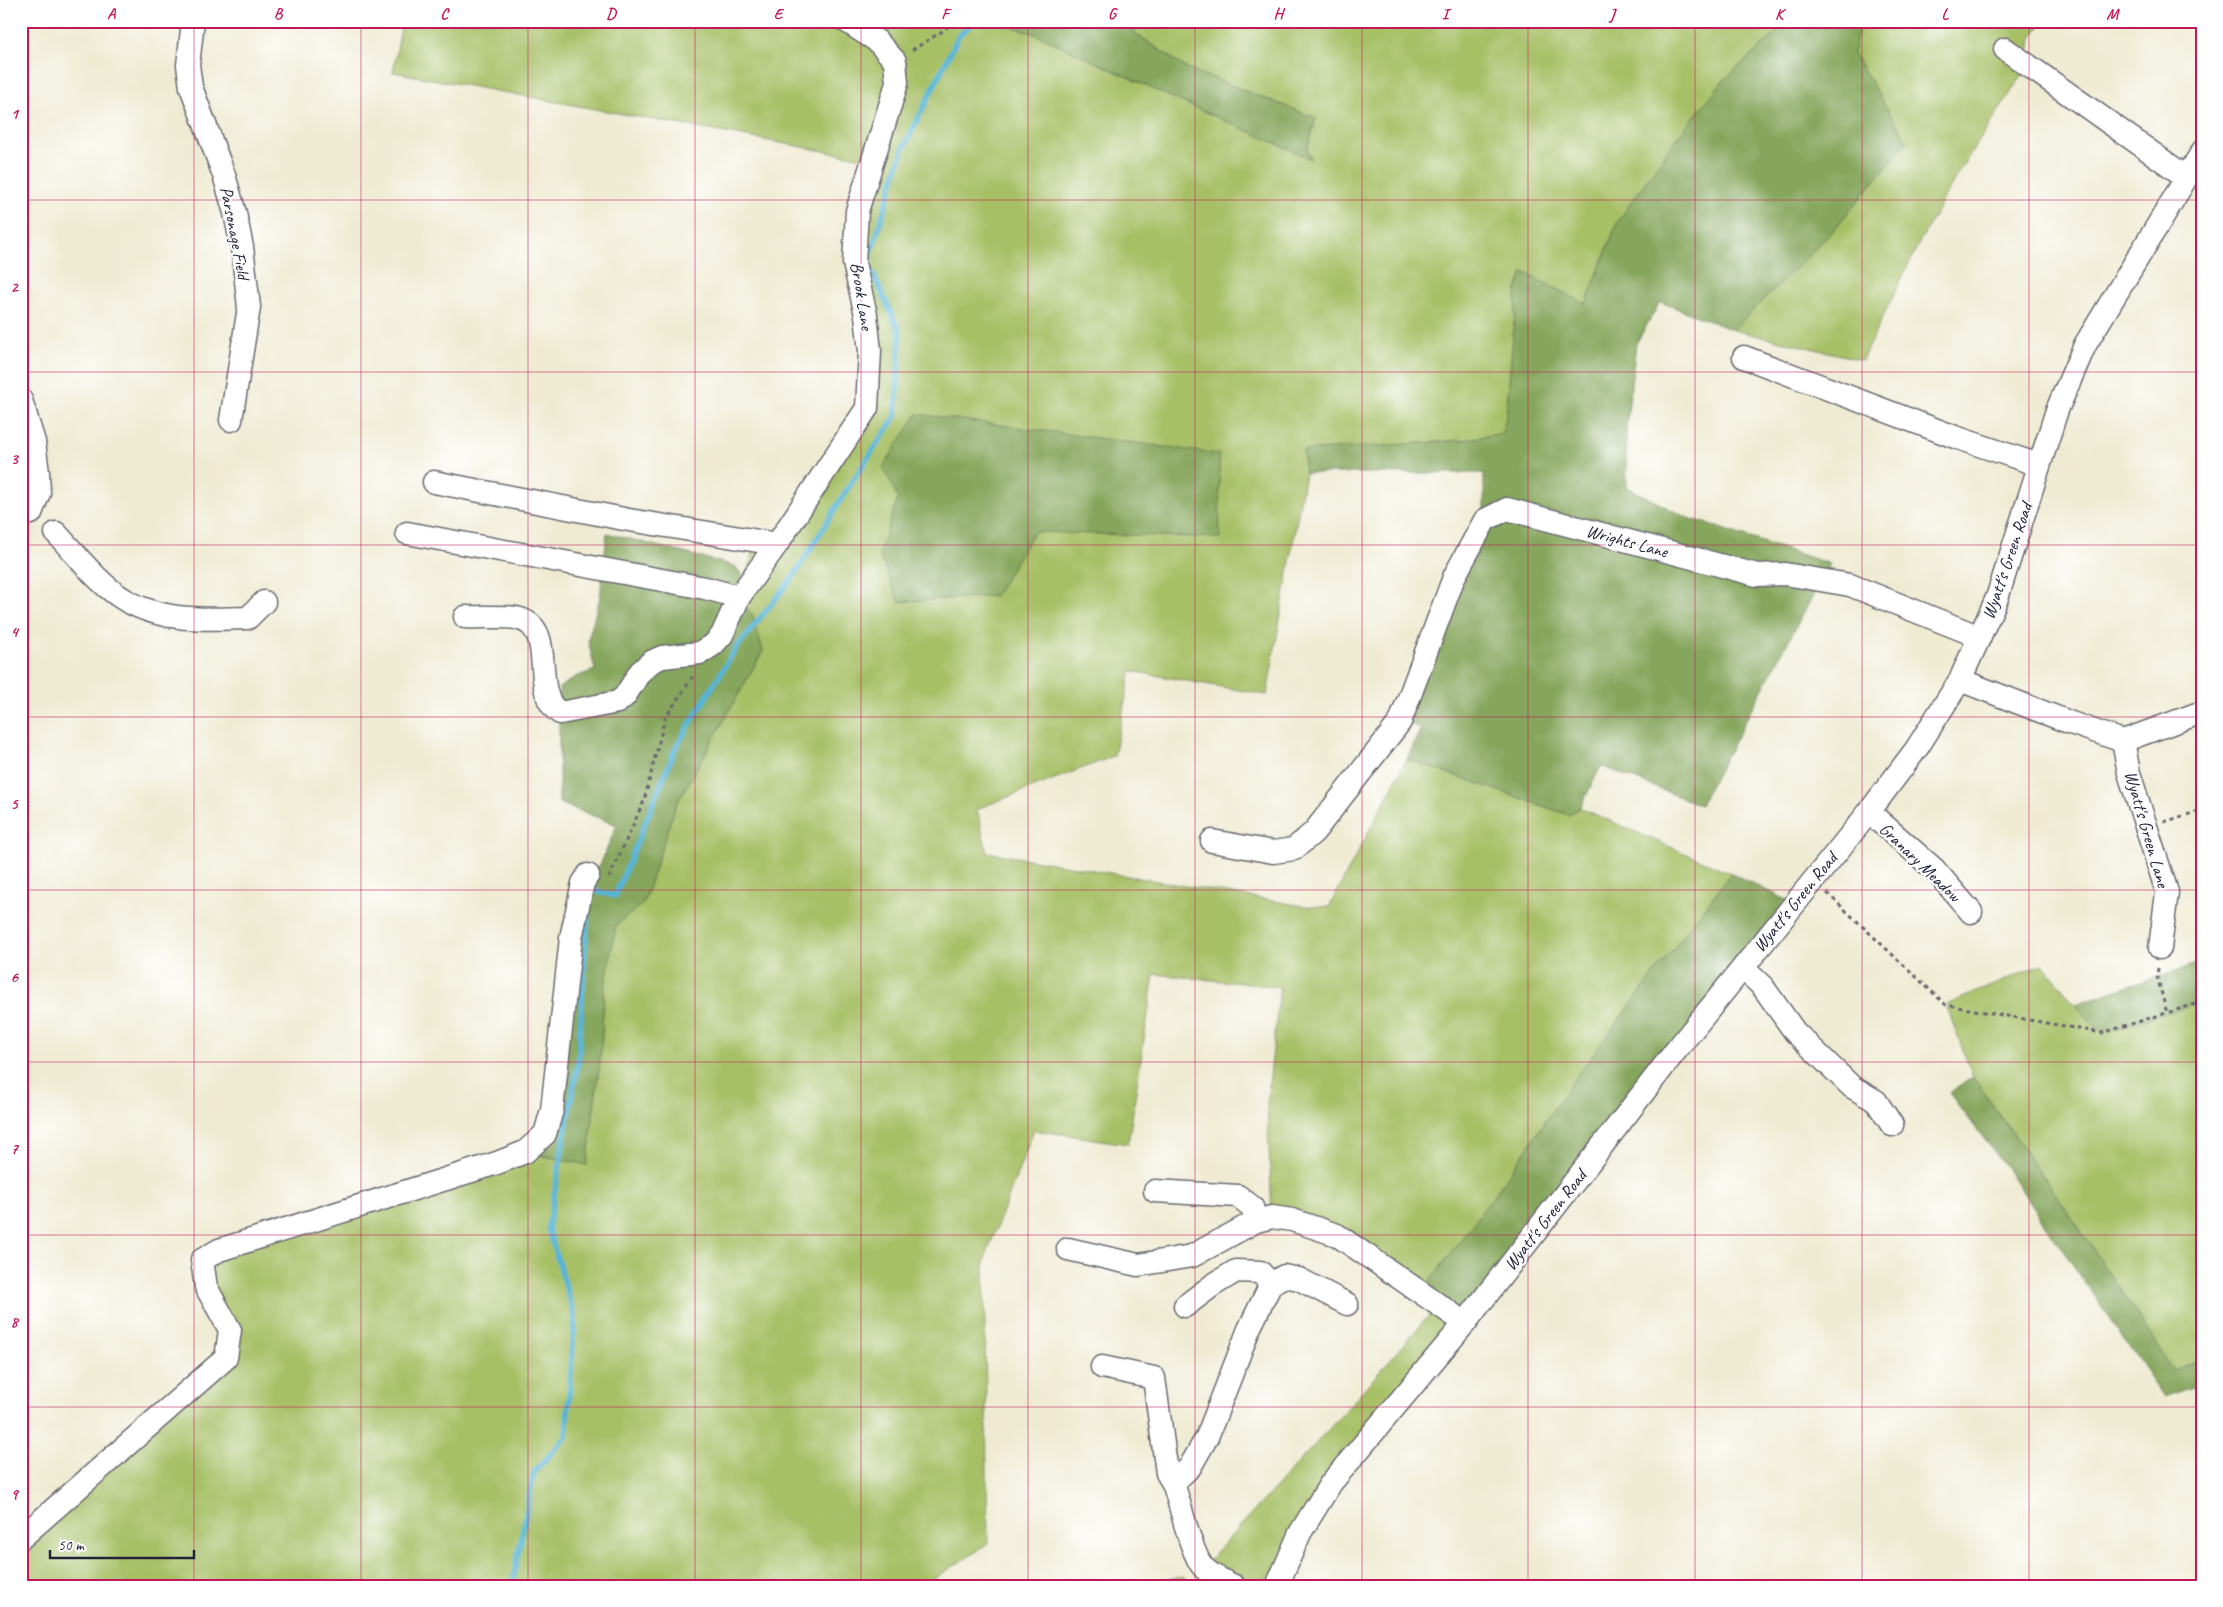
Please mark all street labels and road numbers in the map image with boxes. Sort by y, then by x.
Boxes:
street label: Parsonage Field [215,185,255,284]
street label: Brook Lane [846,260,878,333]
street label: Wyatt's Green Road [1977,497,2038,622]
street label: Wrights Lane [1584,520,1671,563]
street label: Wyatt's Green Lane [2120,768,2174,891]
street label: Granary Meadow [1875,818,1967,907]
street label: Wyatt's Green Road [1748,846,1844,956]
street label: Wyatt's Green Road [1499,1163,1593,1275]

